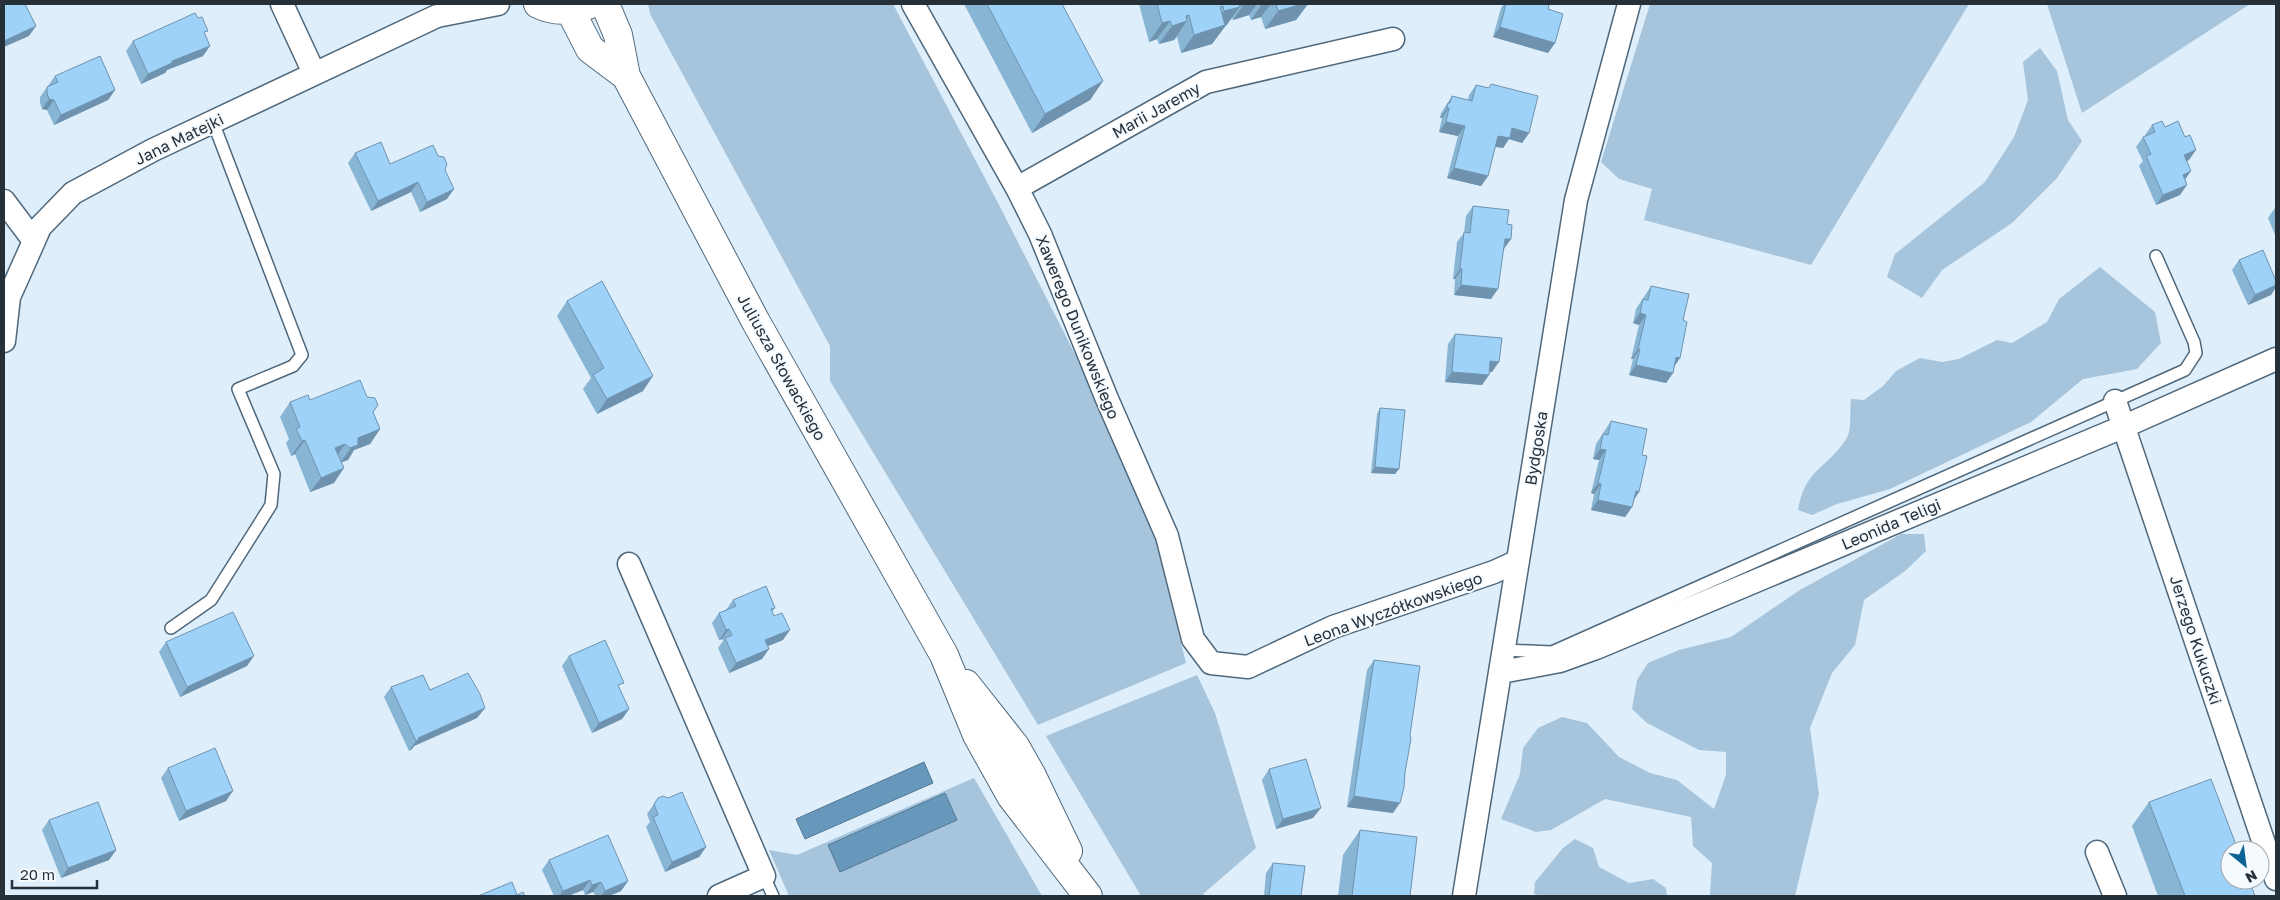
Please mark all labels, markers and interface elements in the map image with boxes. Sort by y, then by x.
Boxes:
street label: Marii Jaremy [1108,78,1204,142]
street label: Jana Matejki [131,109,227,169]
street label: Xawerego Dunikowskiego [1032,232,1124,422]
street label: Juliusza Słowackiego [733,290,831,444]
street label: Bydgoska [1520,409,1552,487]
street label: Leonida Teligi [1838,494,1944,554]
street label: Leona Wyczółkowskiego [1301,567,1485,651]
street label: Jerzego Kukuczki [2166,573,2226,707]
north arrow [2220,840,2270,890]
scale bar [12,858,98,890]
text: 20 m [20,865,55,883]
text: N [2243,867,2260,887]

